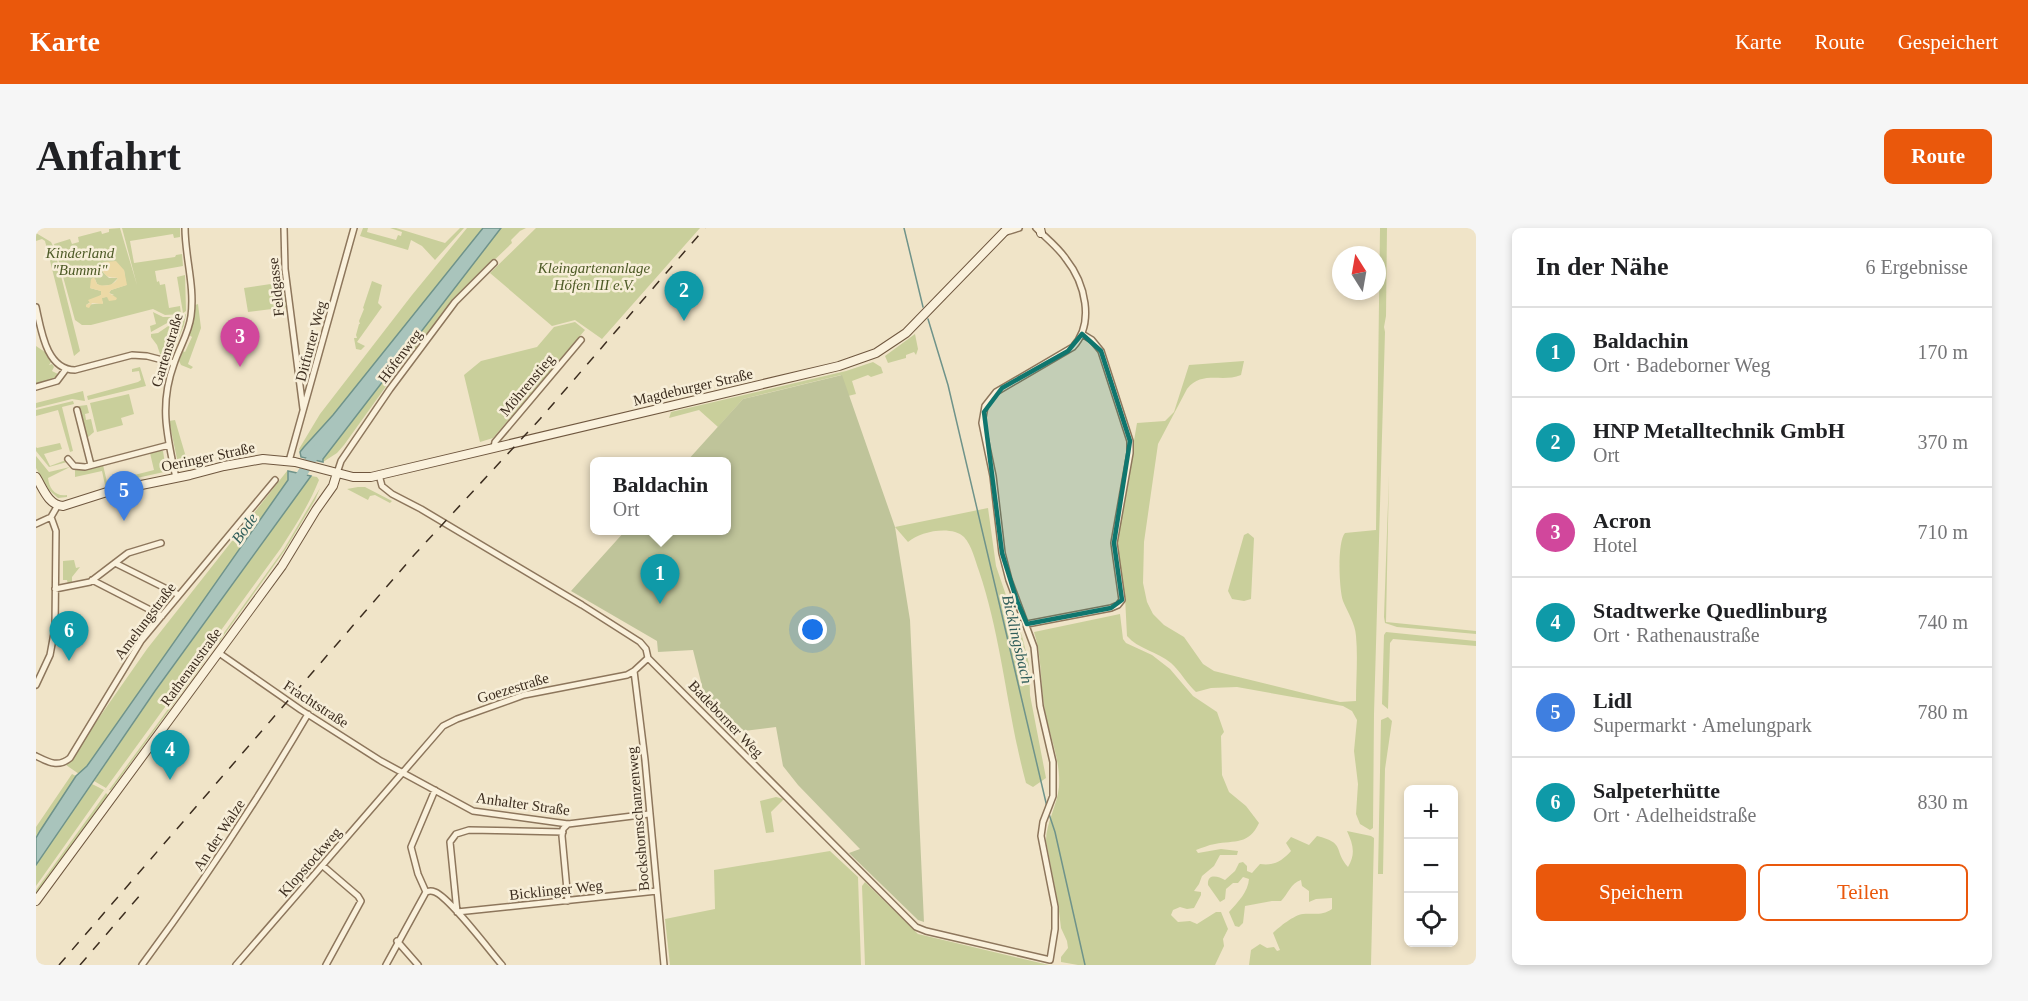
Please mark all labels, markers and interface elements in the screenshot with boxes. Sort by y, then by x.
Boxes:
text: Karte [30,26,100,57]
text: Karte [1735,30,1782,54]
text: Route [1815,30,1865,54]
text: Gespeichert [1898,30,1998,54]
button: Route [1884,129,1992,184]
text: Anfahrt [36,133,181,179]
park label: Kinderland "Bummi" [45,245,115,278]
north arrow [1332,246,1386,300]
text: In der Nähe [1536,252,1668,281]
street label: Feldgasse [265,256,287,317]
text: 6 Ergebnisse [1866,256,1968,278]
park label: Kleingartenanlage Höfen III e.V. [537,260,651,293]
pin: 2 [664,272,704,321]
street label: Ditfurter Weg [293,298,330,383]
street label: Gartenstraße [148,311,186,389]
pin: 3 [220,318,260,367]
street label: Höfenweg [375,326,425,386]
text: Baldachin [1593,328,1688,353]
text: 1 [1551,341,1561,363]
text: 170 m [1917,341,1968,363]
street label: Möhrenstieg [497,350,558,419]
text: Ort · Badeborner Weg [1593,354,1770,376]
street label: Magdeburger Straße [631,365,755,409]
text: HNP Metalltechnik GmbH [1593,418,1845,443]
text: 2 [1551,431,1561,453]
text: 370 m [1917,431,1968,453]
street label: Oeringer Straße [160,439,257,475]
text: Ort [1593,444,1620,466]
popup [590,457,731,535]
pin: 5 [104,472,143,521]
text: Baldachin [613,472,708,497]
text: Ort [613,498,639,520]
text: Acron [1593,508,1651,533]
water label: Bode [228,510,261,547]
text: 3 [1551,521,1561,543]
text: 710 m [1917,521,1968,543]
text: Hotel [1593,534,1637,556]
pin: 1 [640,554,680,604]
street label: Amelungstraße [111,579,179,662]
water label: Bicklingsbach [998,593,1036,685]
text: Stadtwerke Quedlinburg [1593,598,1827,623]
text: 4 [1551,611,1561,633]
text: 740 m [1917,611,1968,633]
pin: 6 [50,612,88,661]
your location [798,615,827,644]
text: Ort · Rathenaustraße [1593,624,1760,646]
street label: Rathenaustraße [157,625,225,709]
street label: Goezestraße [475,669,551,706]
street label: Frachtstraße [281,677,352,731]
street label: Badeborner Weg [685,677,767,761]
text: Lidl [1593,688,1632,713]
text: 5 [1551,701,1561,723]
text: 780 m [1917,701,1968,723]
text: Supermarkt · Amelungpark [1593,714,1812,736]
pin: 4 [150,730,190,780]
street label: Bockshornschanzenweg [624,746,652,892]
text: Salpeterhütte [1593,778,1720,803]
map controls [1404,785,1458,947]
button: + [1404,785,1458,839]
street label: Anhalter Straße [475,789,571,819]
text: 6 [1551,791,1561,813]
text: 830 m [1917,791,1968,813]
street label: An der Walze [190,796,248,874]
text: Ort · Adelheidstraße [1593,804,1756,826]
street label: Klopstockweg [276,824,345,900]
button: − [1404,839,1458,893]
button: Speichern [1536,864,1746,921]
button: Teilen [1758,864,1968,921]
street label: Bicklinger Weg [508,877,604,903]
button: locate [1404,893,1458,947]

